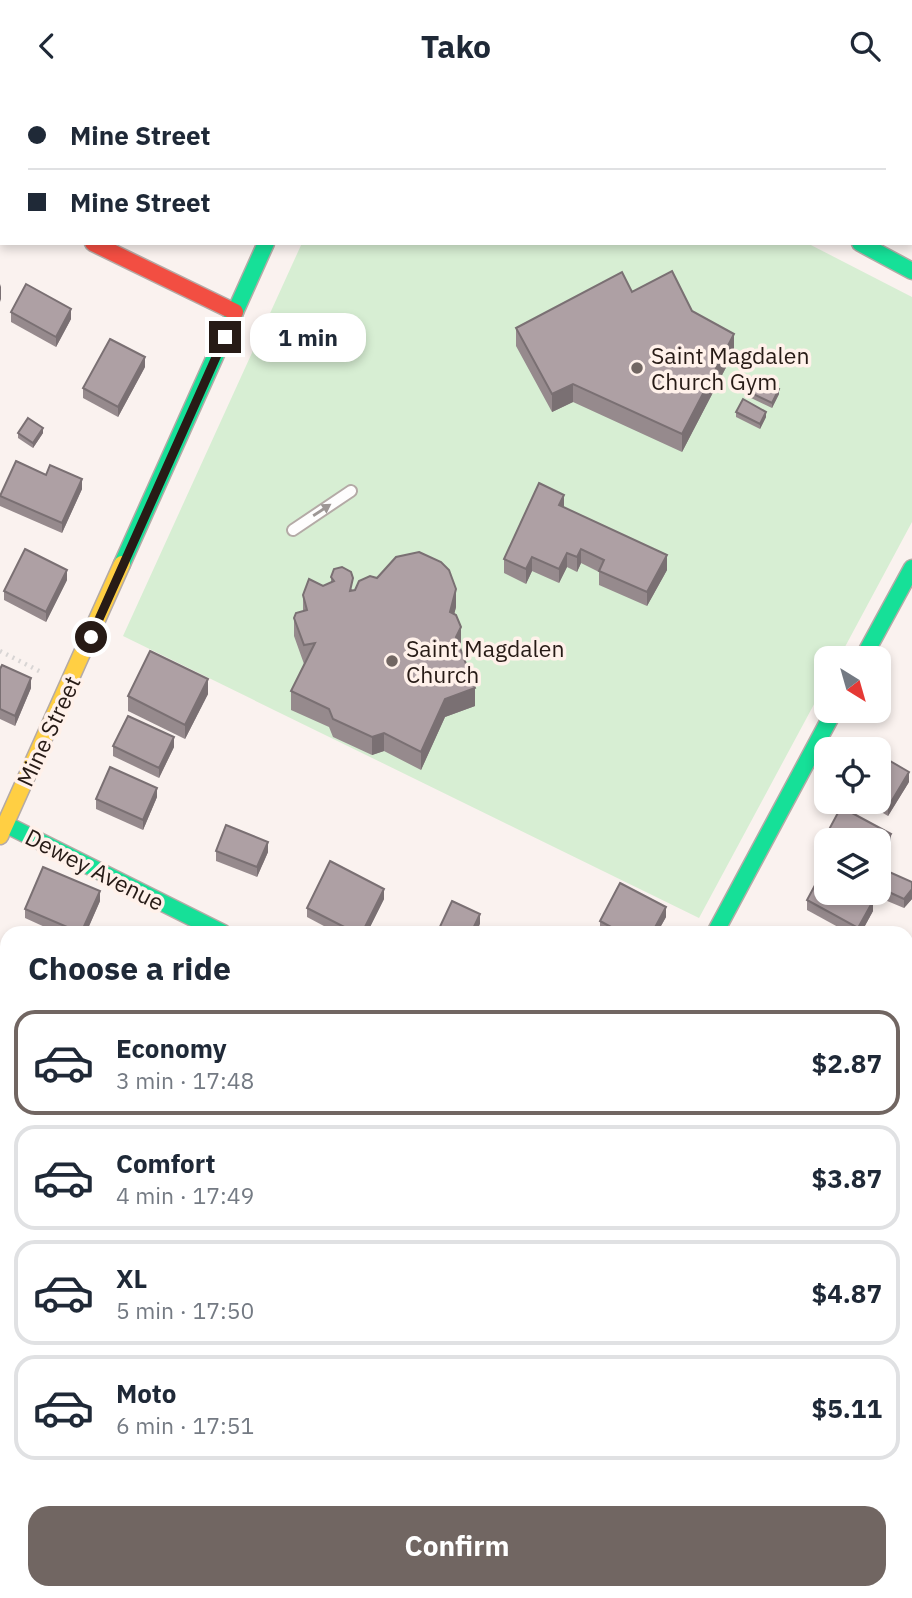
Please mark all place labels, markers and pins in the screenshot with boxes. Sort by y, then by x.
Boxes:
place label: Saint Magdalen Church Gym [651,340,810,396]
marker: Saint Magdalen Church Gym [629,360,645,376]
place label: Saint Magdalen Church [406,633,565,689]
marker: Saint Magdalen Church [384,653,400,669]

